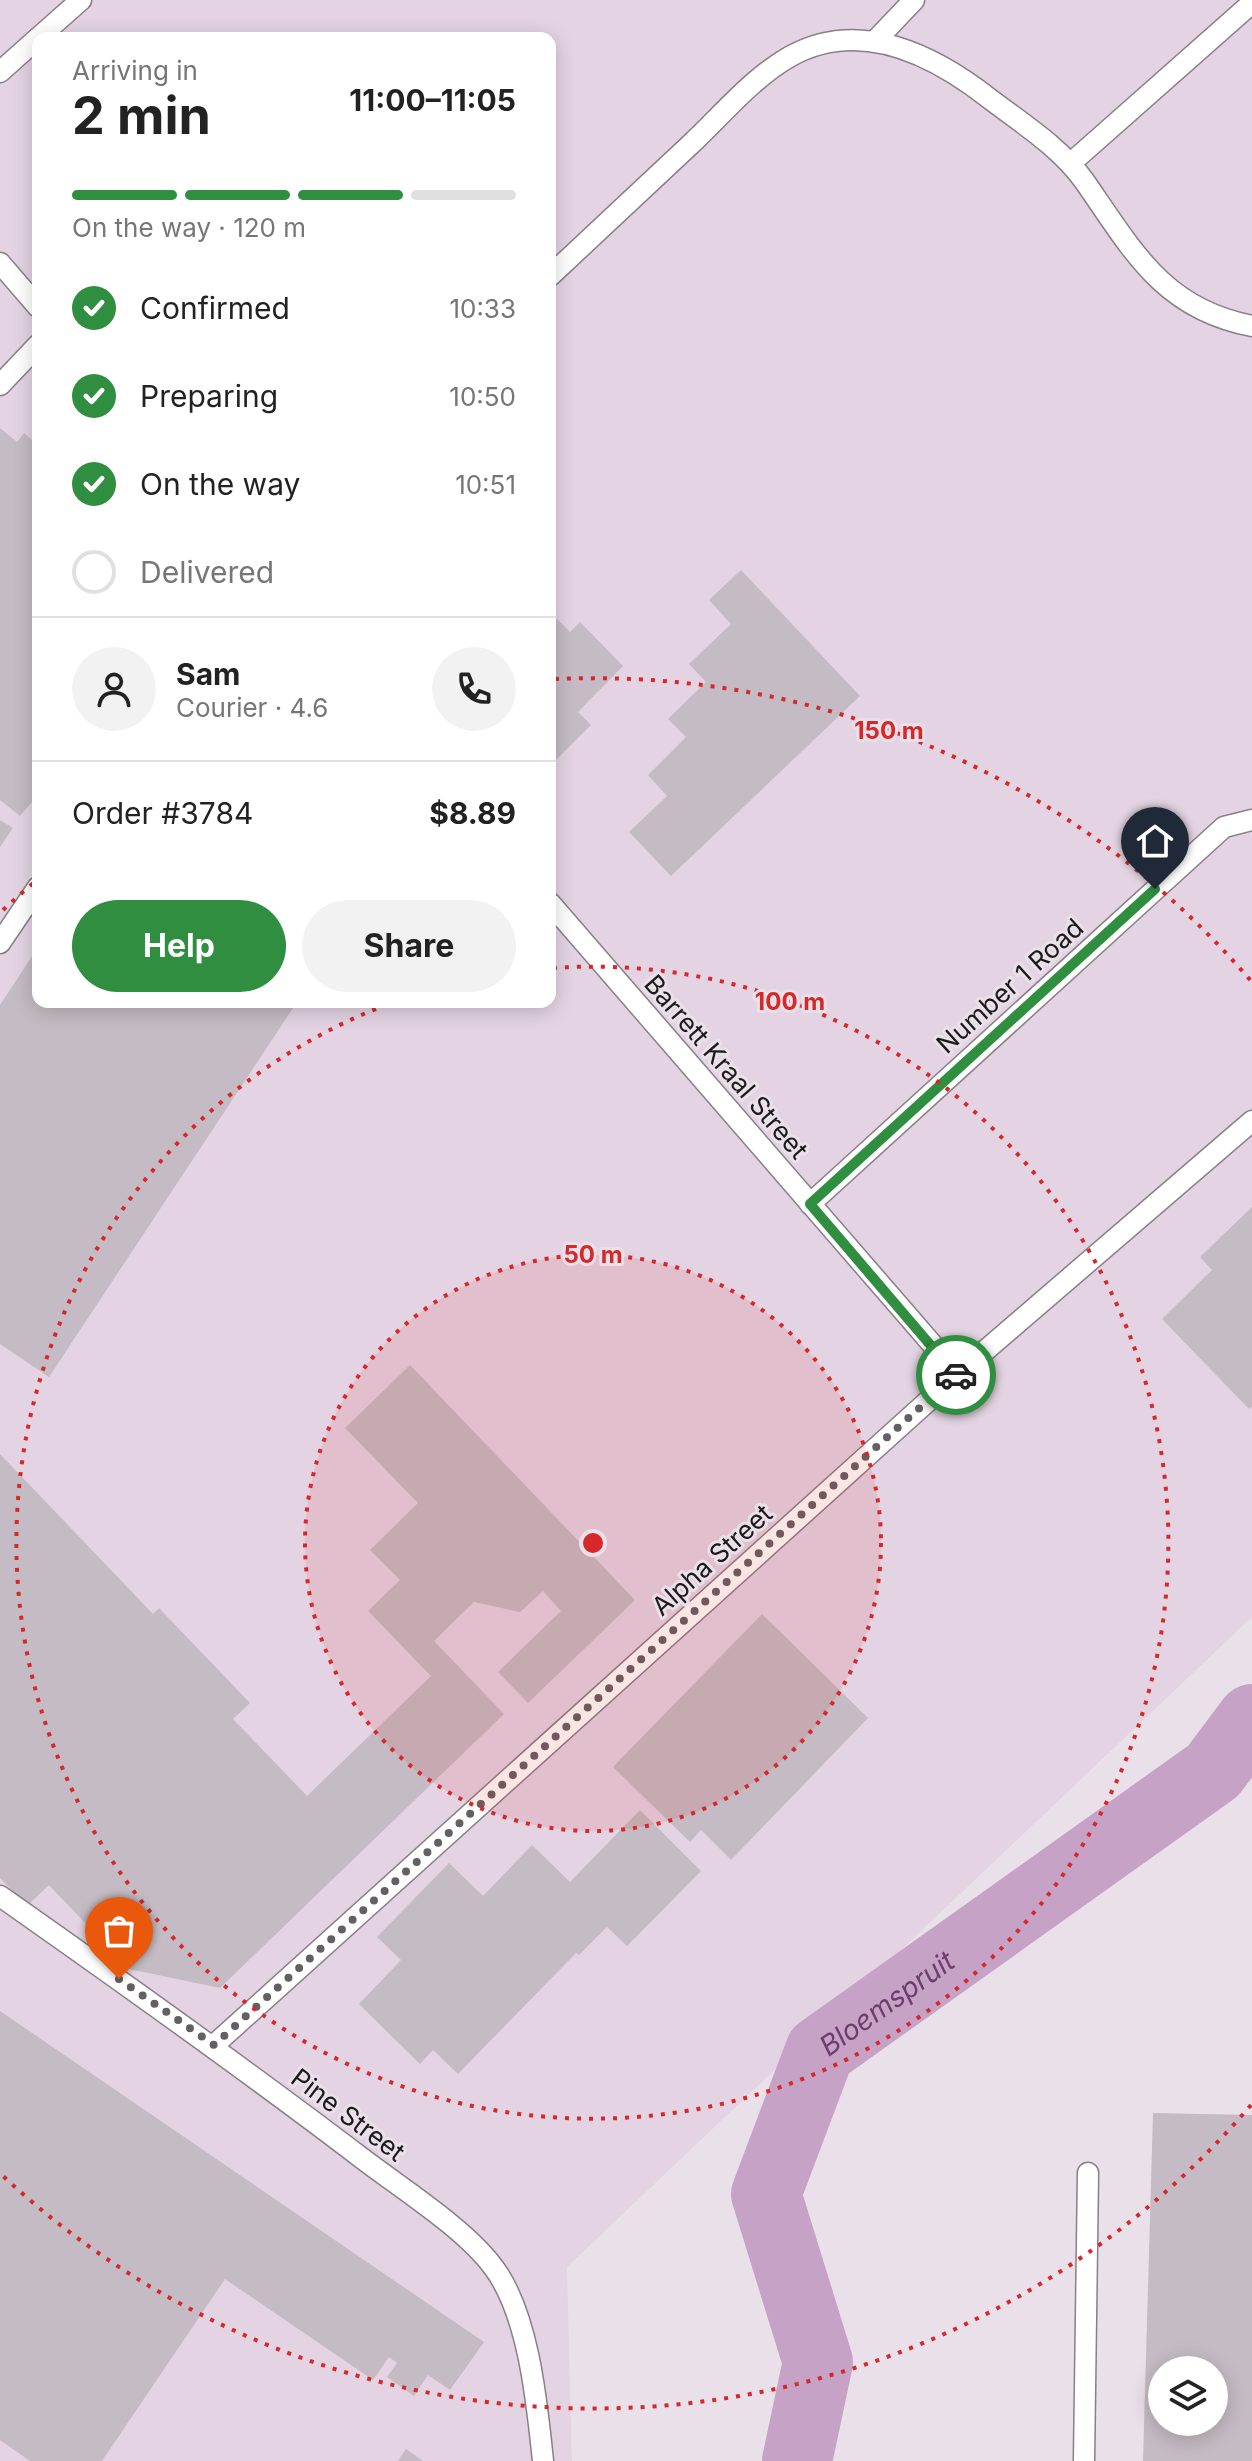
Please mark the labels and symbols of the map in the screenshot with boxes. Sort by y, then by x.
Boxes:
text: 150 m [854,716,924,745]
pin [1121,807,1189,889]
street label: Number 1 Road [930,912,1089,1060]
street label: Barrett Kraal Street [638,968,815,1165]
text: 100 m [755,987,825,1016]
text: 50 m [563,1240,623,1269]
courier [916,1335,996,1415]
street label: Alpha Street [645,1498,778,1622]
centre of rings [579,1529,607,1557]
pin [85,1897,153,1979]
water label: Bloemspruit [813,1943,962,2063]
street label: Pine Street [285,2062,411,2167]

